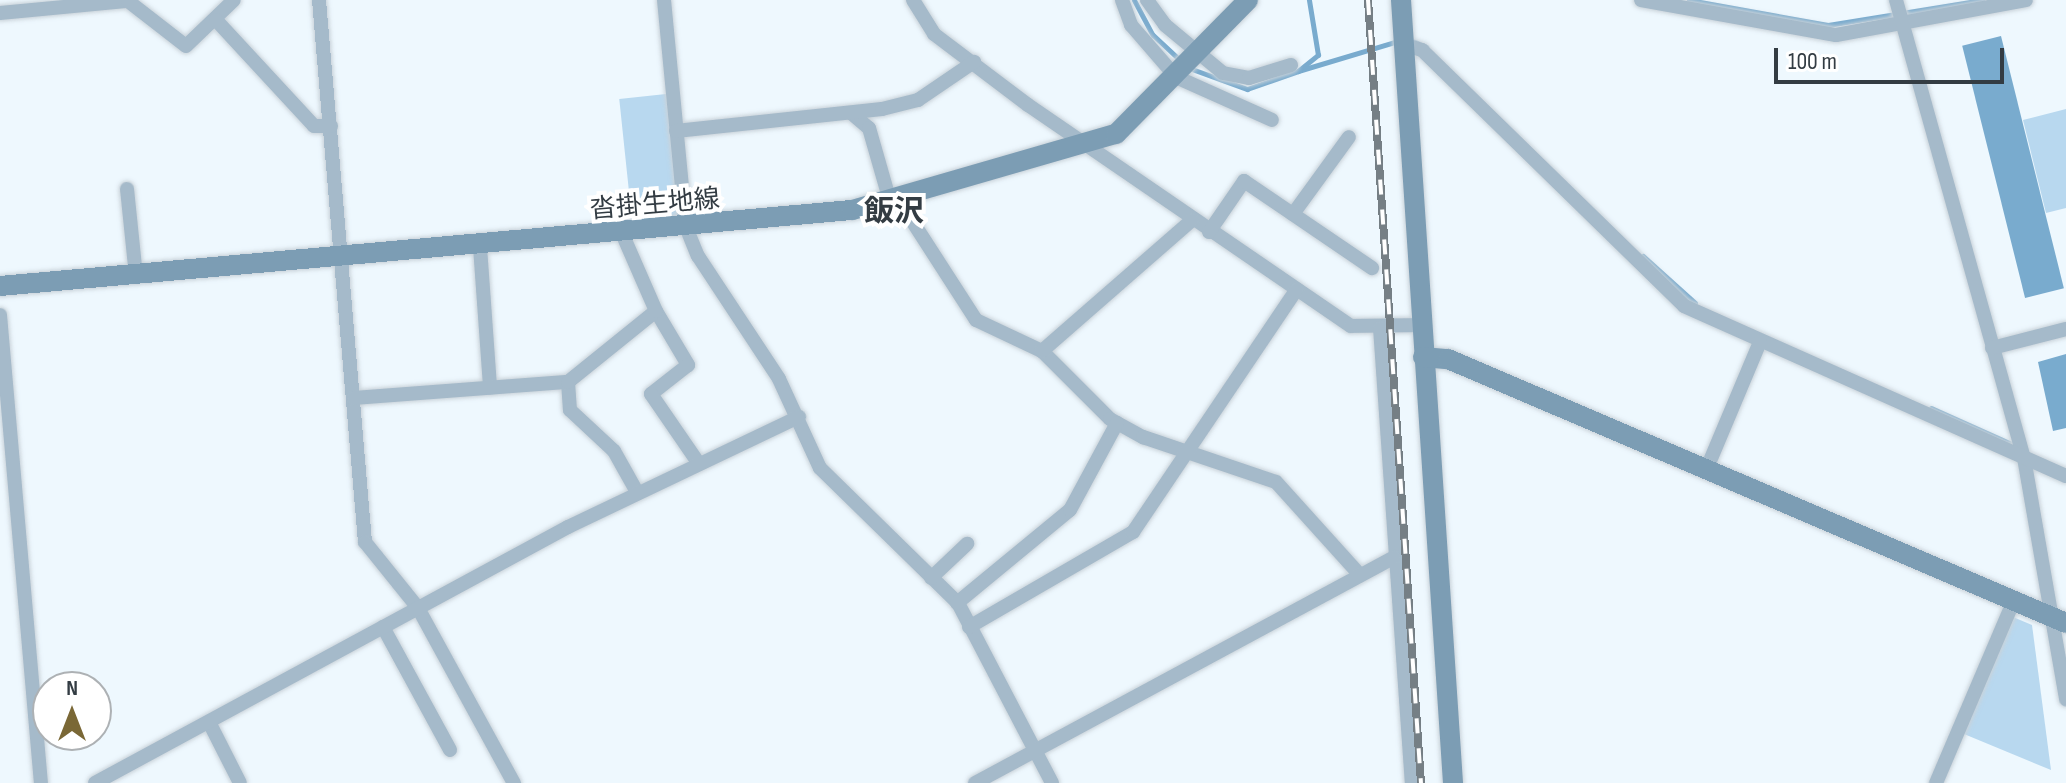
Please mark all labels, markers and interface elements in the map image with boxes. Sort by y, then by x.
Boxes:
scale bar [1778,32,2008,82]
text: 100 m [1788,47,1837,76]
street label: 沓掛生地線 [589,184,721,226]
district label: 飯沢 [864,194,924,230]
north arrow [32,671,112,751]
text: N [66,675,78,702]

